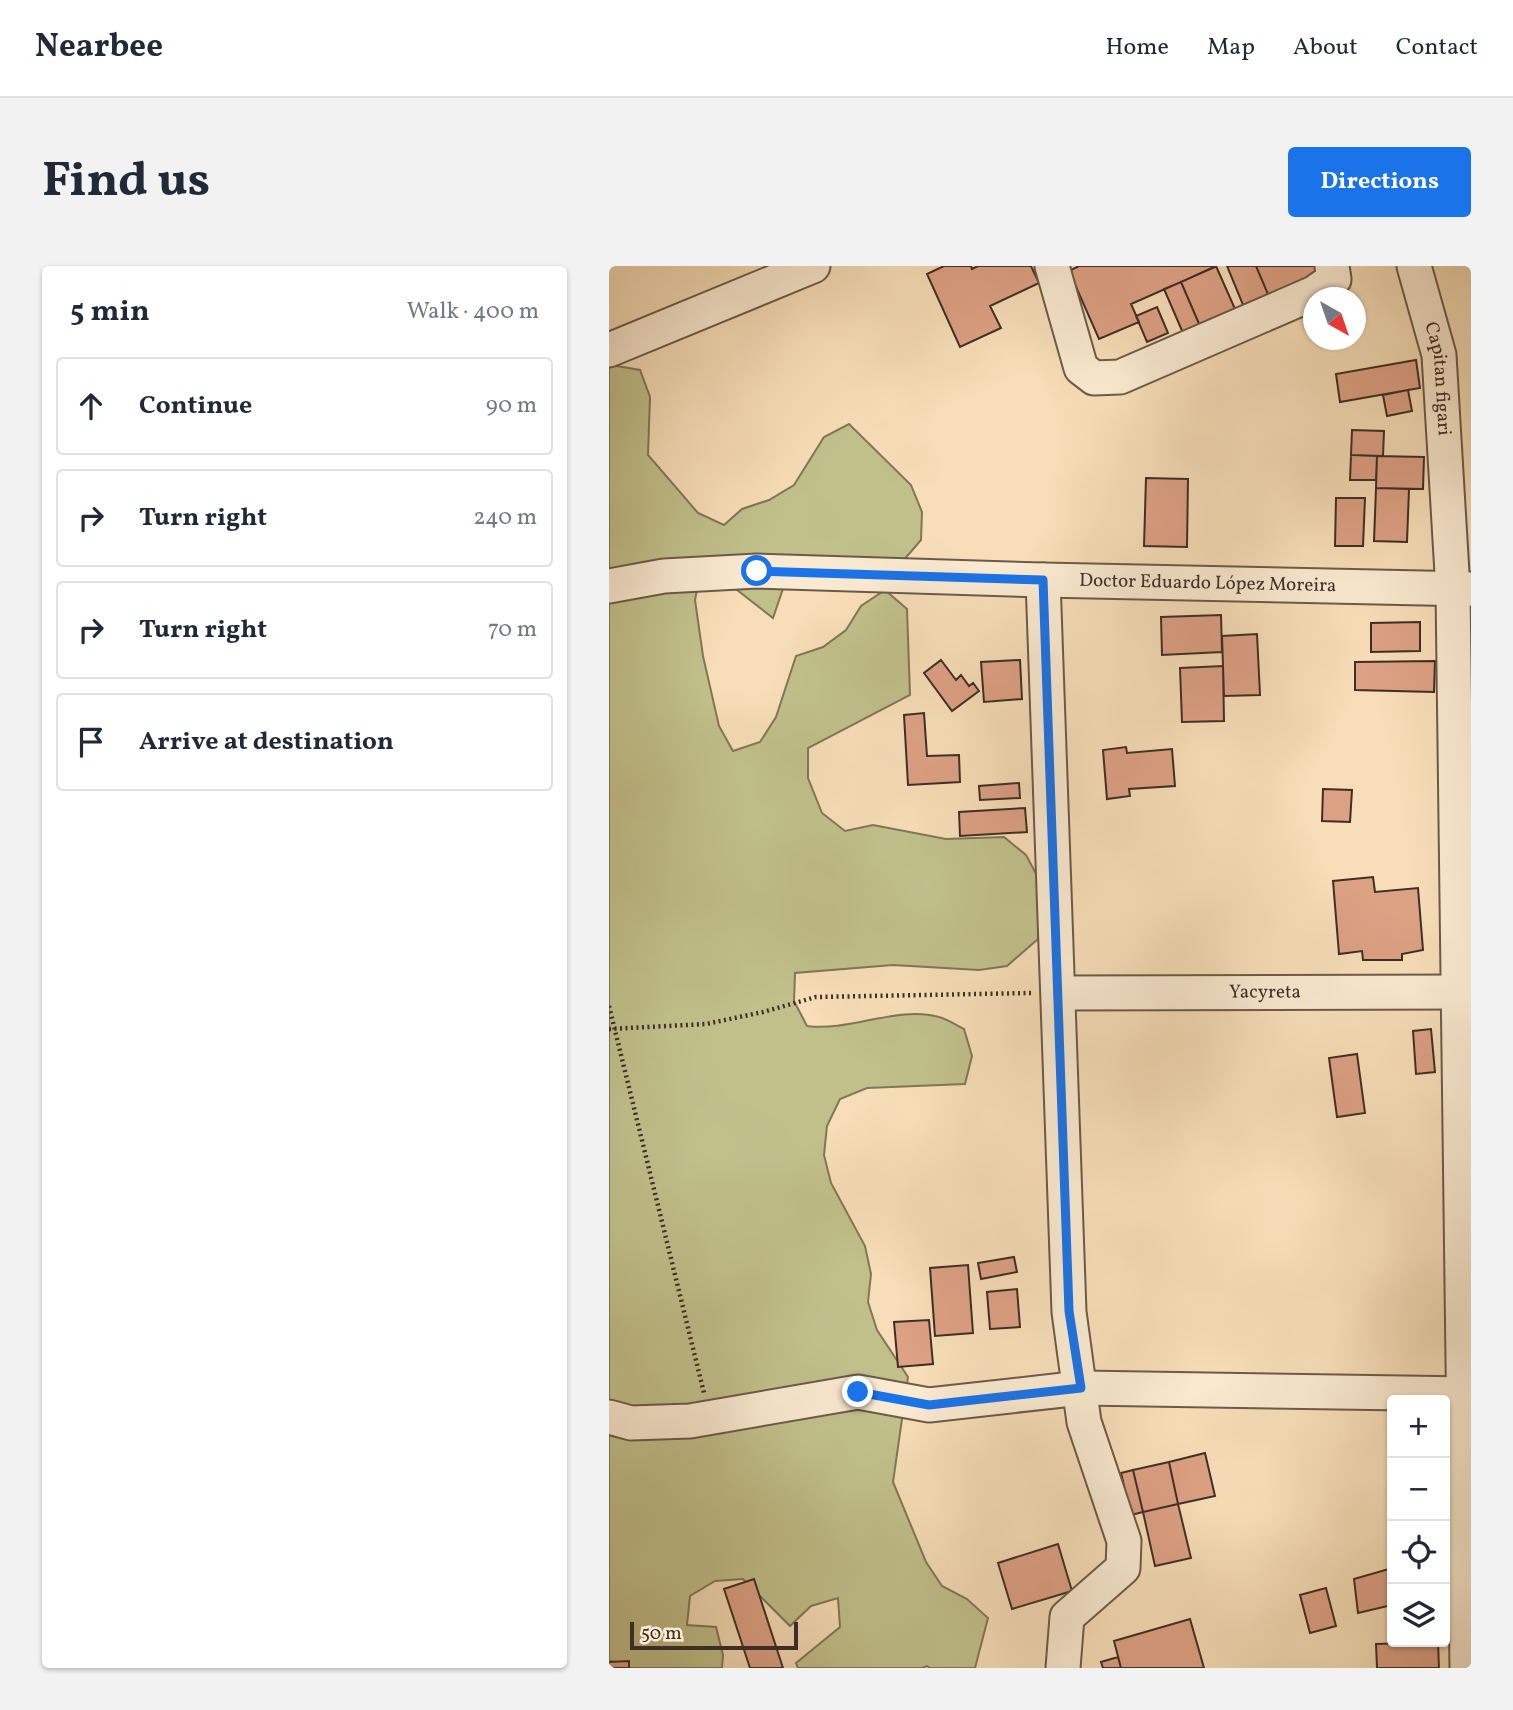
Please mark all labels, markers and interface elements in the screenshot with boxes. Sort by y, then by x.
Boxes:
text: Nearbee [35,25,163,71]
text: Home [1105,31,1169,65]
text: Map [1207,31,1255,65]
text: About [1293,31,1358,65]
text: Contact [1396,31,1478,65]
button: Directions [1288,147,1471,217]
text: Find us [42,148,210,217]
north arrow [1303,287,1366,350]
text: 5 min [70,291,150,333]
text: Walk · 400 m [407,296,539,328]
street label: Capitan figari [1417,319,1457,437]
icon: ahead [72,387,110,425]
text: Continue [139,388,252,424]
text: 90 m [486,390,537,422]
icon: right [72,499,110,537]
text: Turn right [139,500,267,536]
text: 240 m [473,502,537,534]
route start [741,555,772,586]
street label: Doctor Eduardo López Moreira [1079,568,1337,599]
icon: right [72,611,110,649]
text: Turn right [139,612,267,648]
text: 70 m [488,614,537,646]
icon: arrive [72,723,110,761]
text: Arrive at destination [139,724,394,760]
street label: Yacyreta [1229,979,1301,1006]
route end [842,1376,873,1407]
map controls [1387,1395,1450,1647]
button: + [1387,1395,1450,1458]
button: − [1387,1458,1450,1521]
button: locate [1387,1521,1450,1584]
button: layers [1387,1584,1450,1647]
scale bar [630,1619,798,1651]
text: 50 m [641,1621,682,1647]

